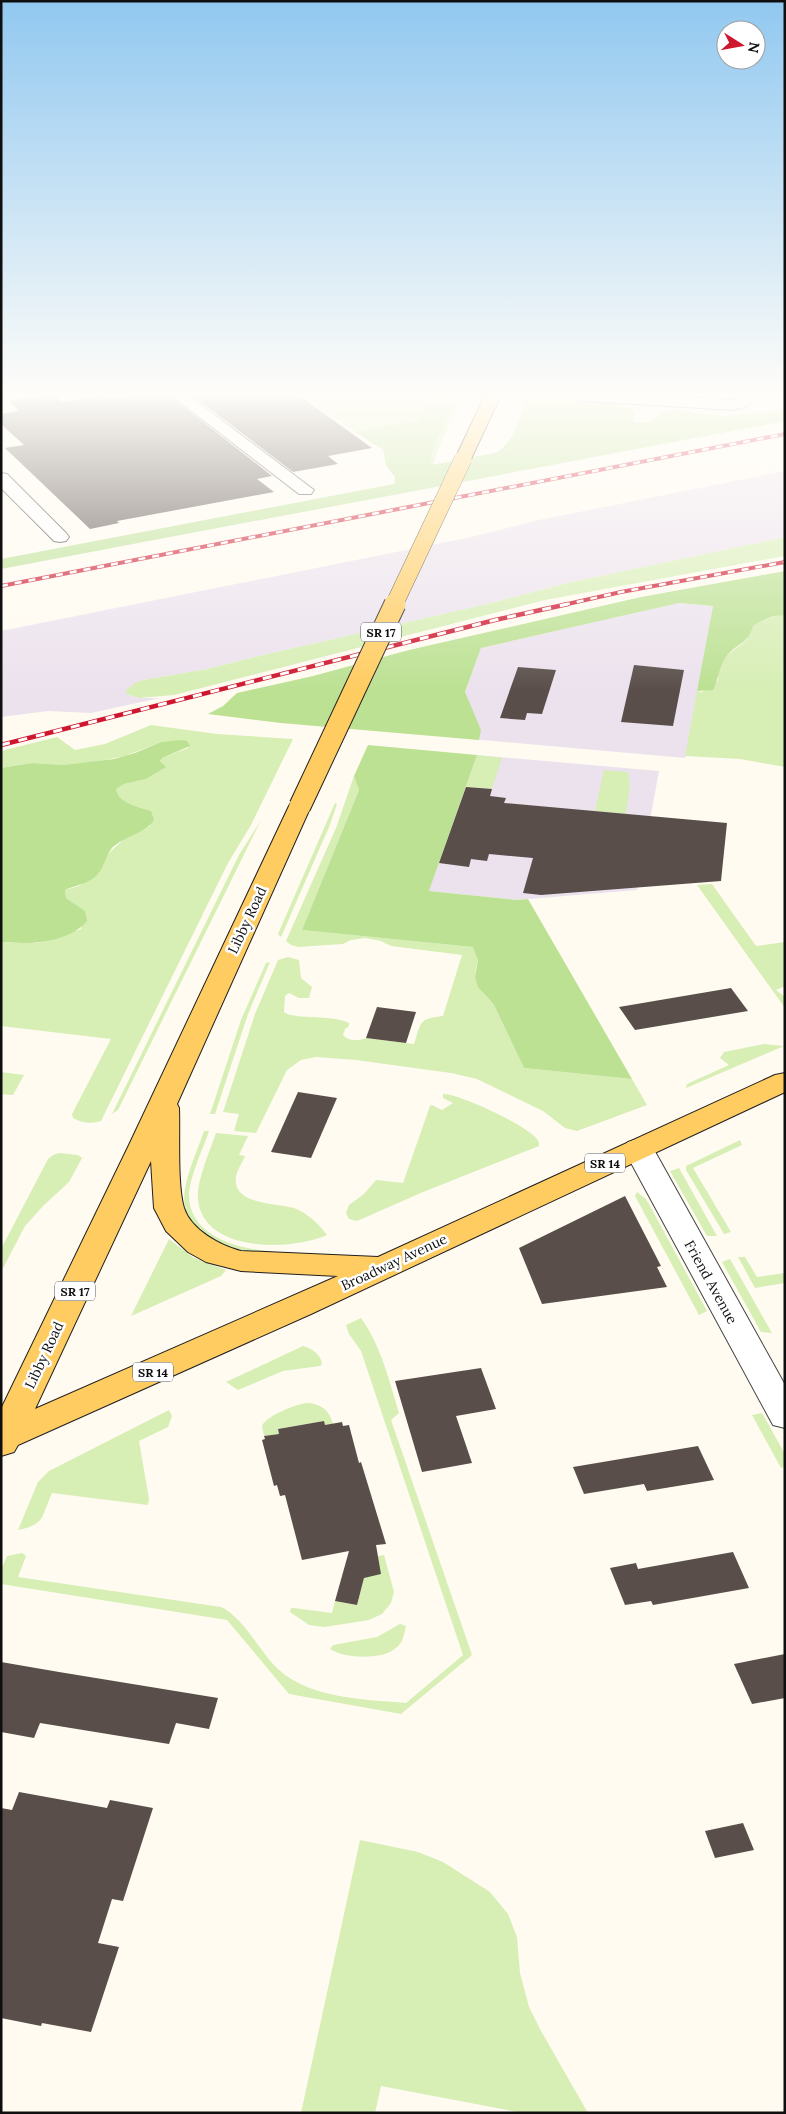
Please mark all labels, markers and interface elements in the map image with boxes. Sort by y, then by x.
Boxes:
north arrow [716,20,766,70]
text: N [744,40,764,55]
road number: SR 17 [361,622,401,642]
street label: Libby Road [224,884,270,956]
road number: SR 14 [585,1154,625,1172]
street label: Broadway Avenue [338,1229,450,1294]
street label: Friend Avenue [681,1237,742,1327]
road number: SR 17 [55,1282,95,1300]
street label: Libby Road [21,1319,67,1391]
road number: SR 14 [133,1362,173,1381]

